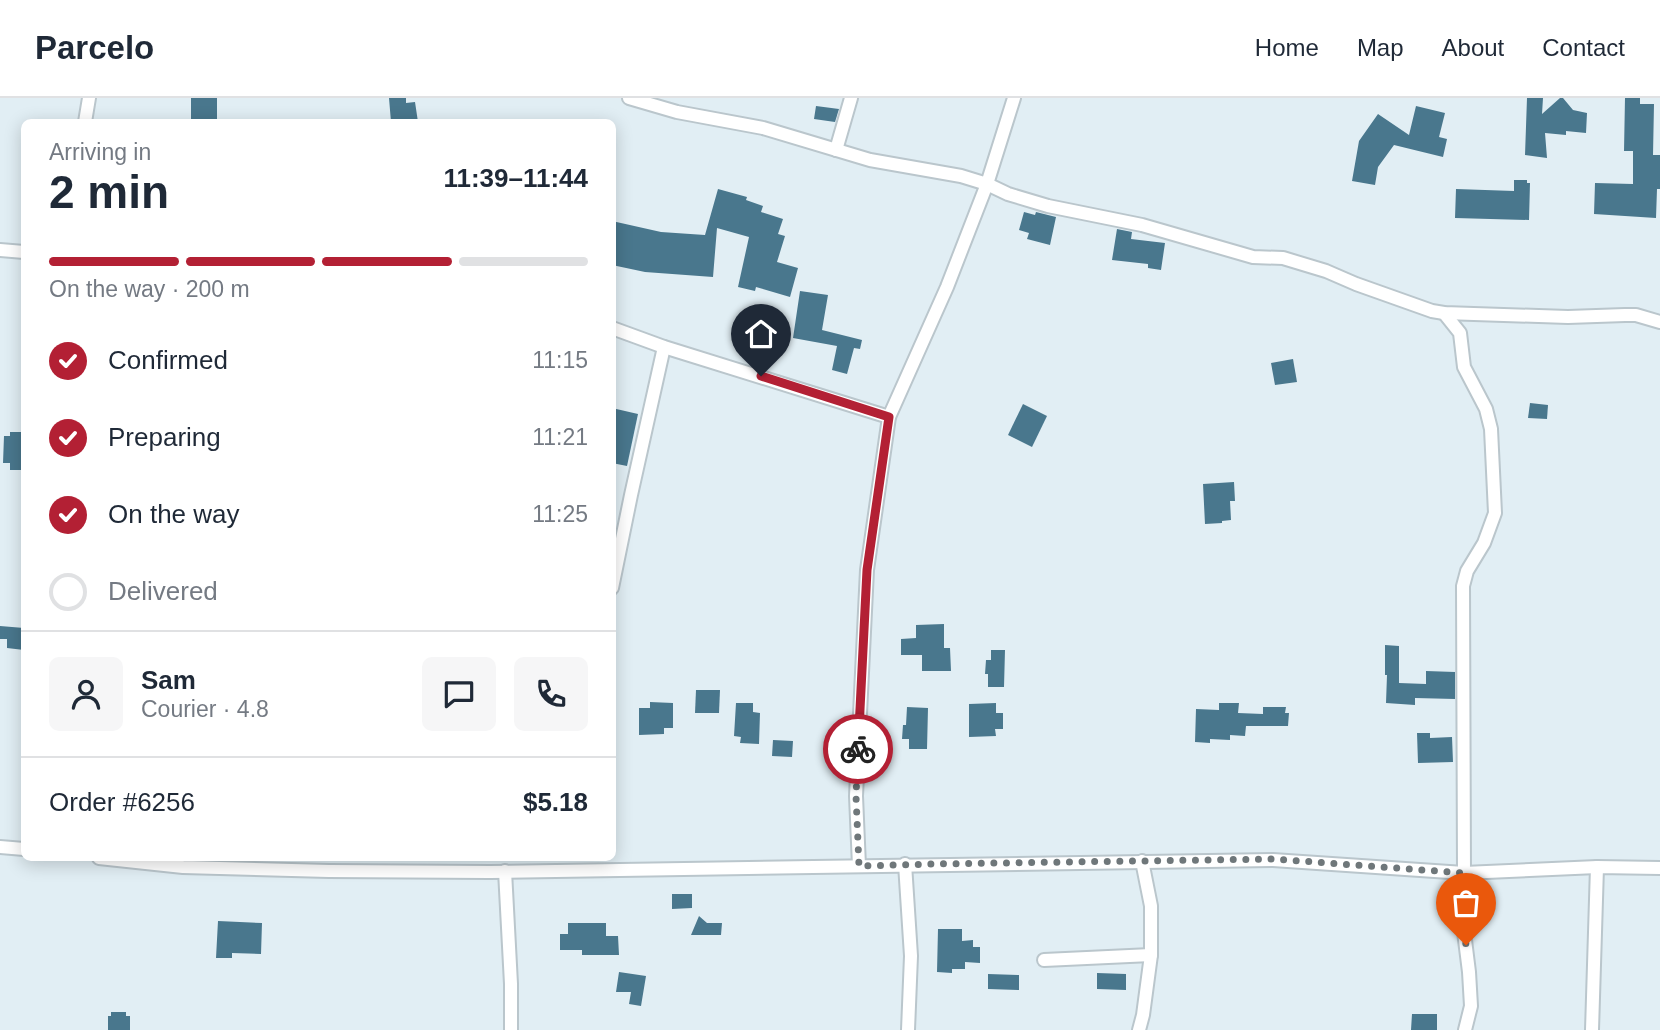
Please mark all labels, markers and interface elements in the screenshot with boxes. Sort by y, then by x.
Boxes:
text: Parcelo [35,29,154,66]
text: Home [1255,34,1319,61]
text: Map [1357,34,1404,61]
text: About [1442,34,1504,61]
text: Contact [1542,34,1625,61]
text: Arriving in [49,139,151,165]
text: 11:39–11:44 [443,163,588,193]
text: 2 min [49,166,169,218]
text: On the way · 200 m [49,276,250,302]
pin [731,304,791,376]
icon: home [742,315,780,353]
icon: check [49,342,87,380]
text: Confirmed [108,345,228,375]
text: 11:15 [532,347,588,373]
icon: check [49,419,87,457]
text: Preparing [108,422,221,452]
text: 11:21 [532,424,588,450]
icon: check [49,496,87,534]
text: On the way [108,499,240,529]
text: 11:25 [532,501,588,527]
text: Delivered [108,576,218,606]
button: person [49,657,123,731]
button: chat [422,657,496,731]
button: phone [514,657,588,731]
text: Sam [141,665,196,695]
text: Courier · 4.8 [141,696,269,722]
courier [823,714,893,784]
icon: bike [839,730,877,768]
text: Order #6256 [49,787,195,817]
text: $5.18 [523,787,588,817]
pin [1436,873,1496,945]
icon: bag [1447,884,1485,922]

